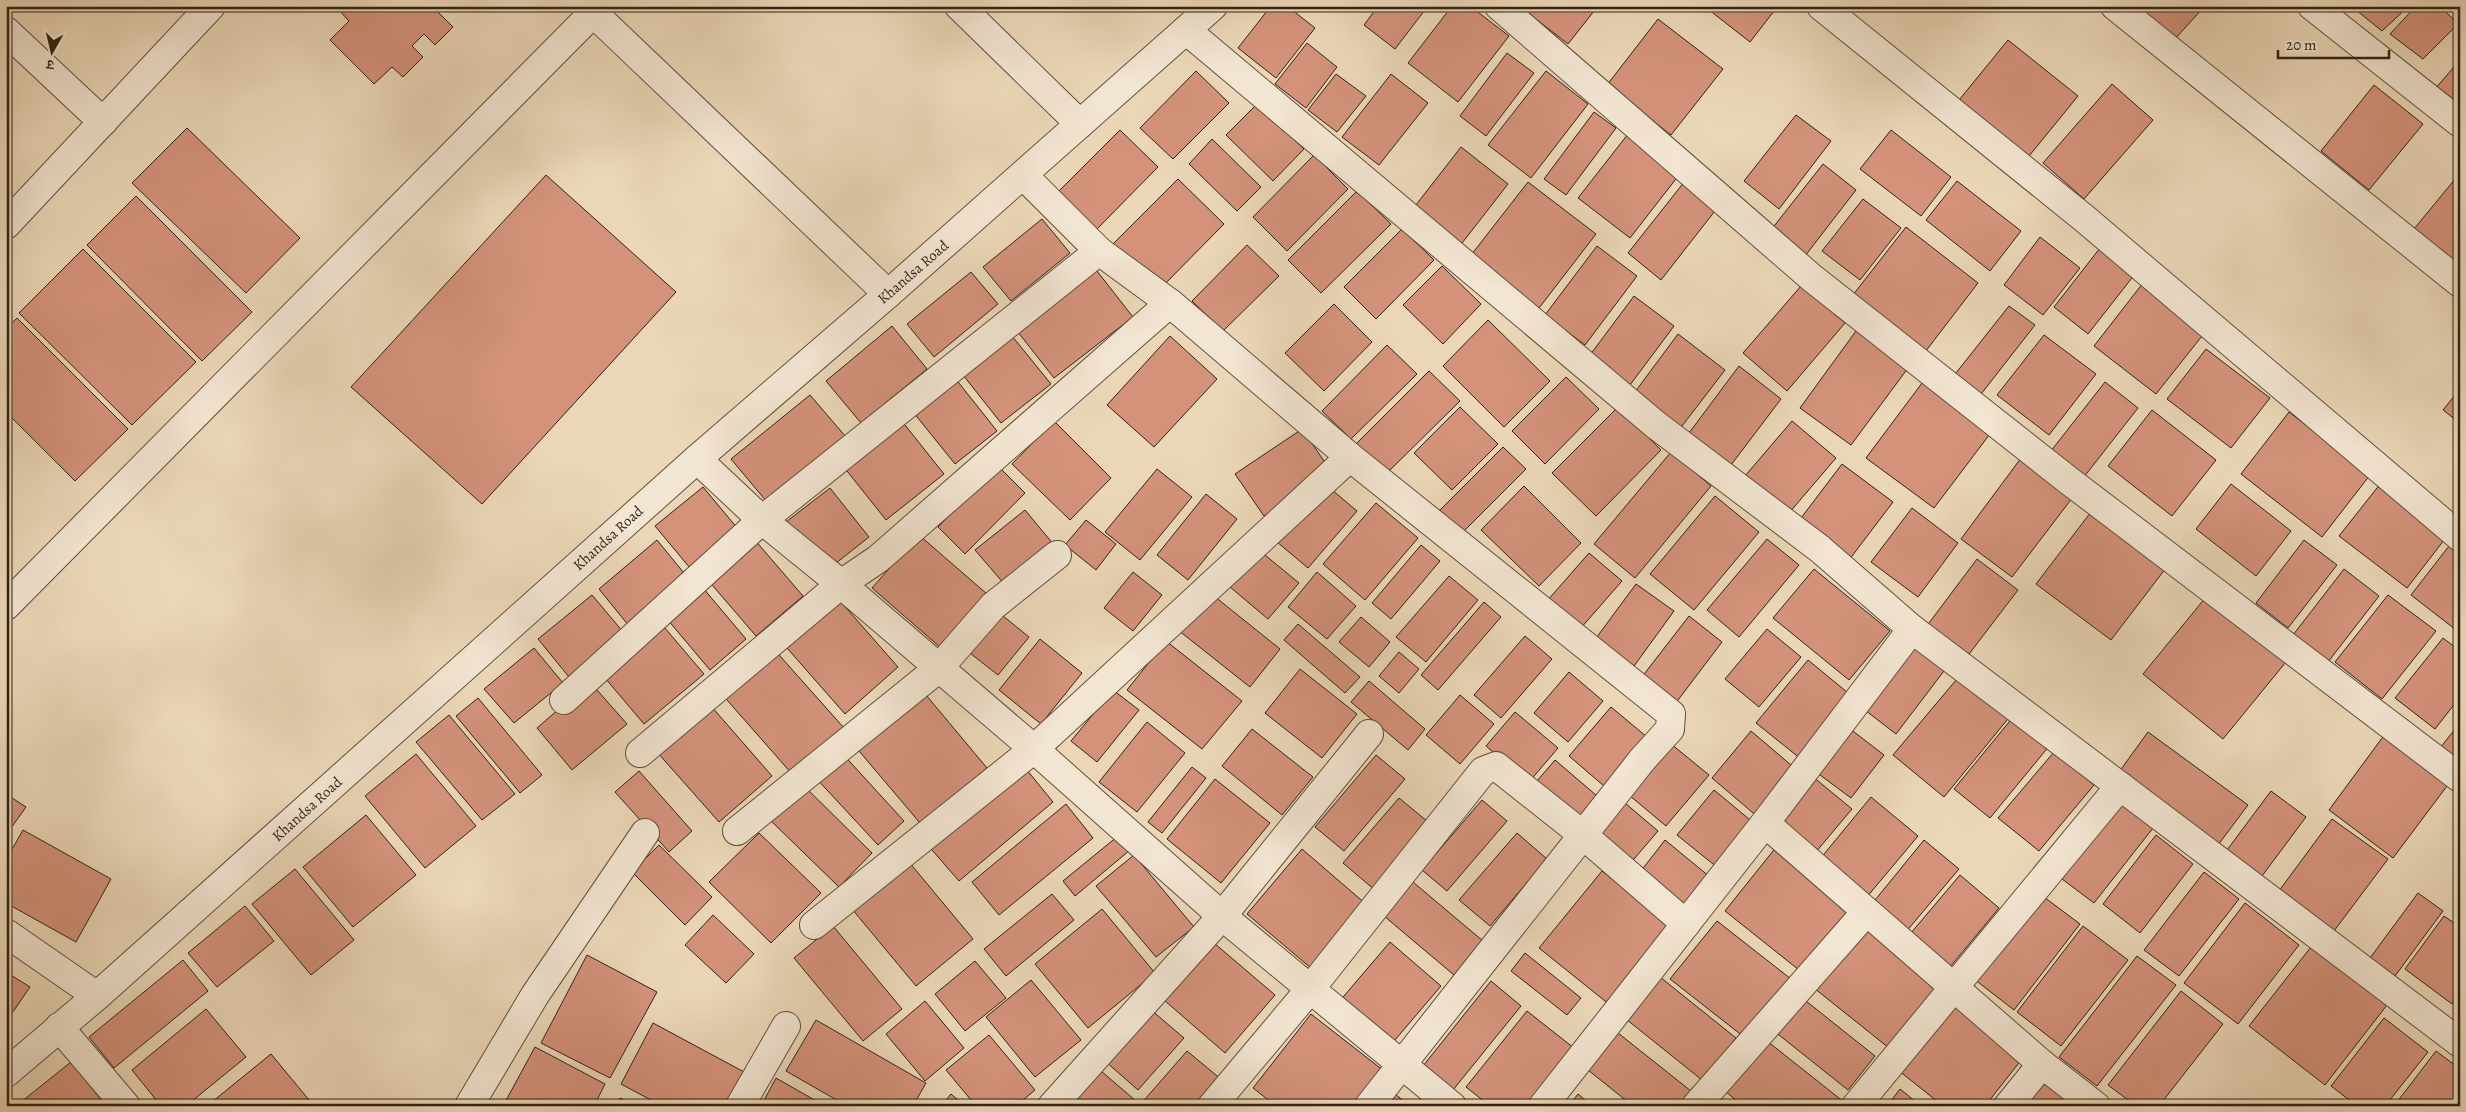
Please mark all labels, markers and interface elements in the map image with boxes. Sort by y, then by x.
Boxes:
north arrow [28,28,78,78]
scale bar [2278,28,2390,60]
text: 20 m [2286,35,2317,55]
text: उ [45,54,56,74]
street label: Khandsa Road [873,235,953,308]
street label: Khandsa Road [569,501,648,575]
street label: Khandsa Road [268,772,347,846]

